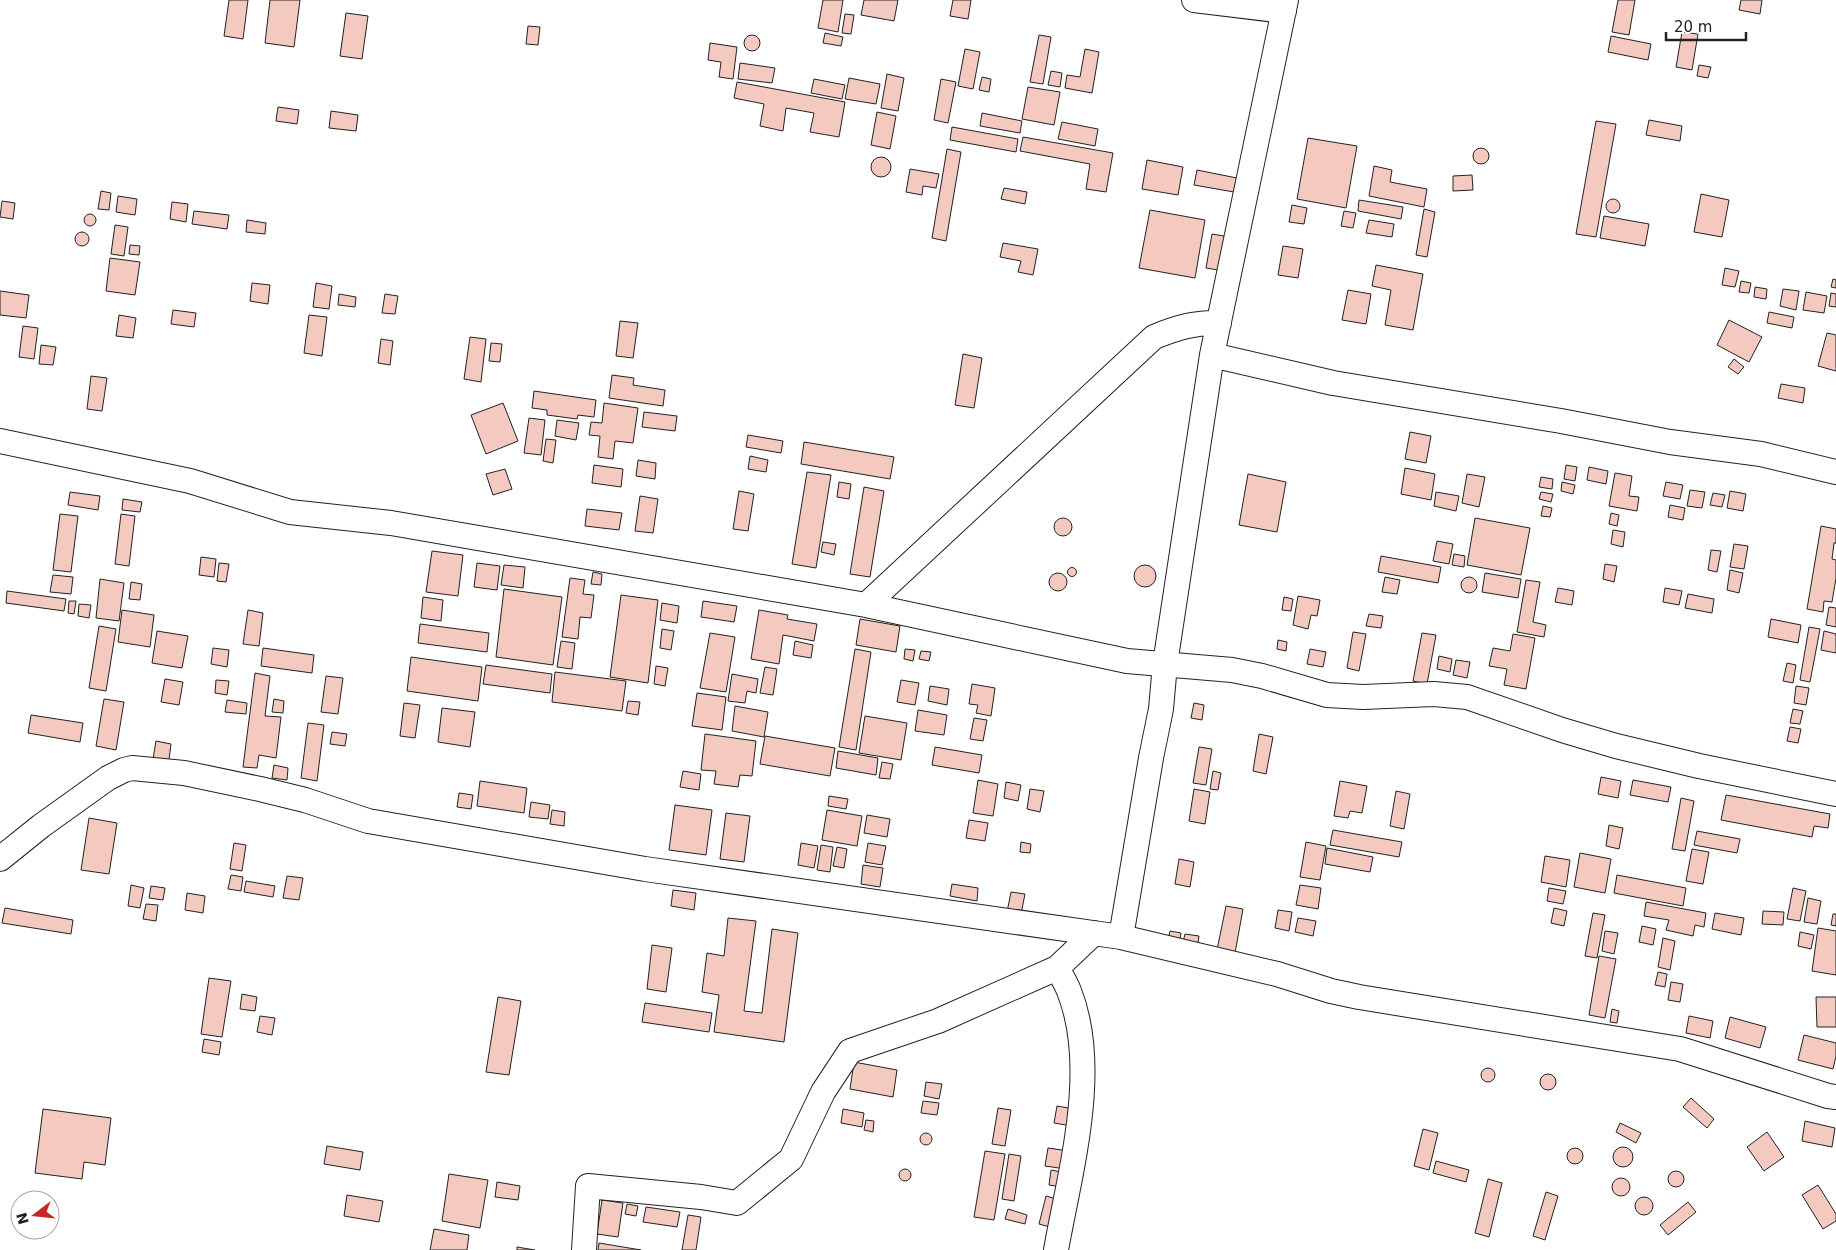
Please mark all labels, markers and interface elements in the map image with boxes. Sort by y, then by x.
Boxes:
scale bar [1666,10,1746,42]
text: 20 m [1674,18,1712,36]
north arrow [10,1190,60,1240]
text: N [13,1211,32,1226]

